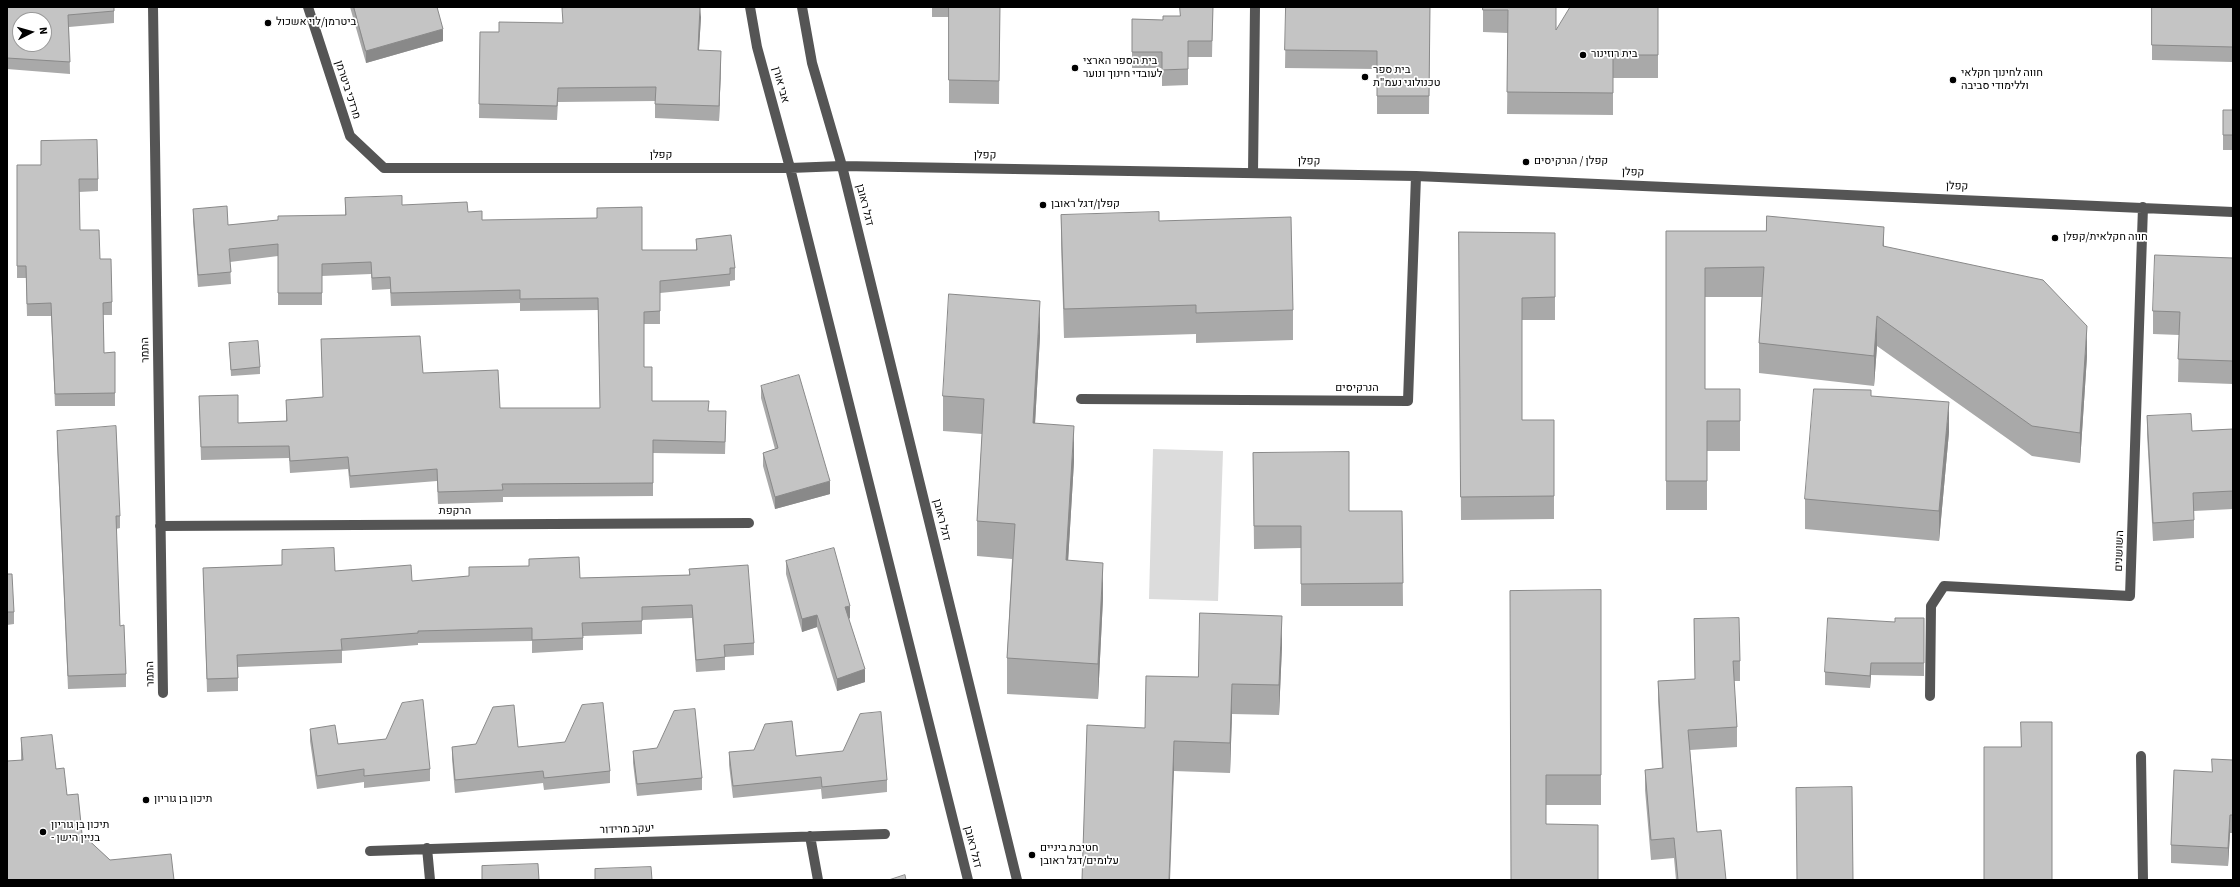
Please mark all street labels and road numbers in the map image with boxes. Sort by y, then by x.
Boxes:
street label: מרדכי ביטרמן [331,59,363,121]
street label: אבי אורן [769,65,791,105]
street label: קפלן [650,149,672,163]
street label: קפלן [974,149,996,163]
street label: קפלן [1298,155,1320,169]
street label: קפלן [1622,166,1644,180]
street label: קפלן [1946,180,1968,194]
street label: דגל ראובן [852,183,876,227]
street label: התמר [139,337,153,363]
street label: הנרקיסים [1335,382,1379,396]
street label: דגל ראובן [929,498,953,542]
street label: הרקפת [439,505,471,519]
street label: השושנים [2113,530,2127,572]
street label: התמר [144,661,158,687]
street label: יעקב מרידור [599,822,655,838]
street label: דגל ראובן [960,825,984,869]

